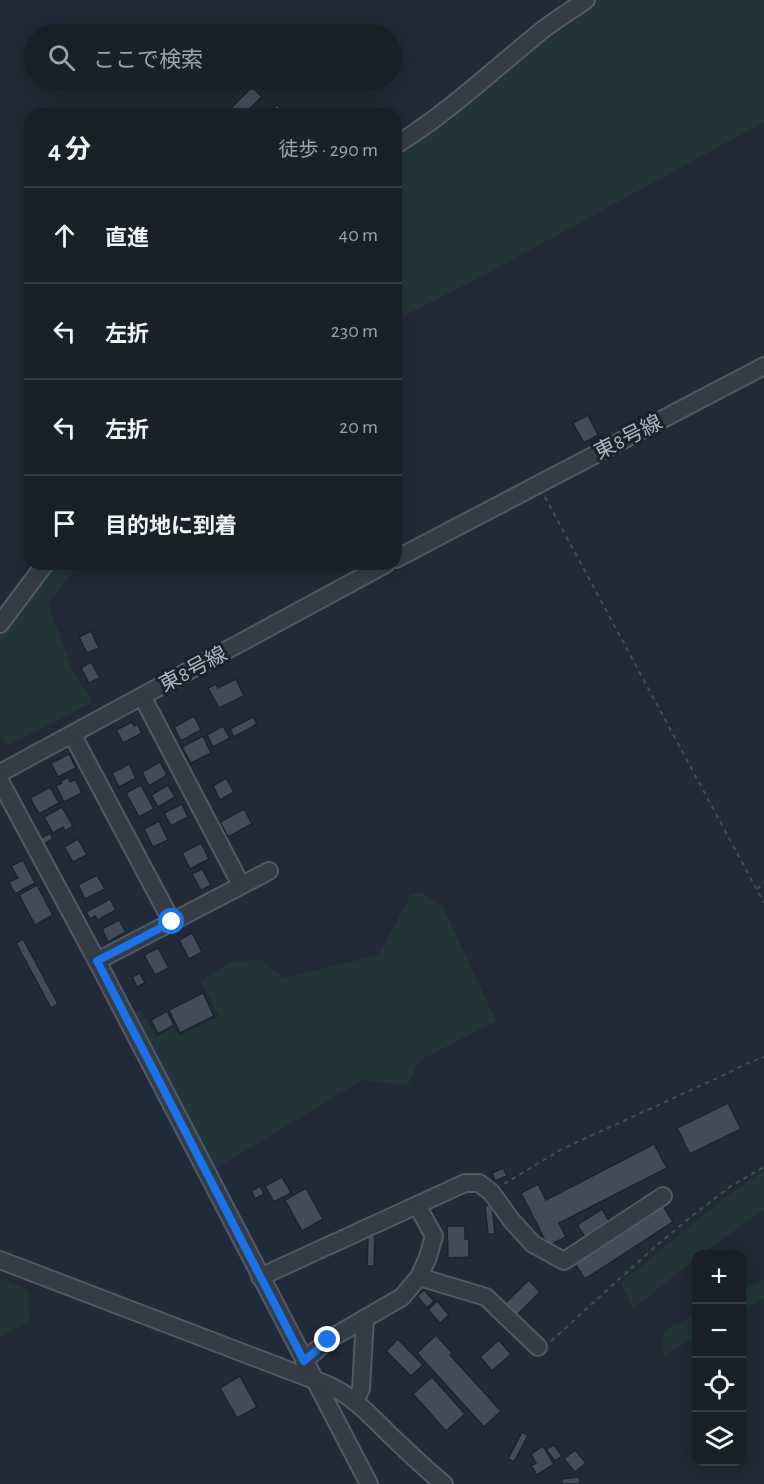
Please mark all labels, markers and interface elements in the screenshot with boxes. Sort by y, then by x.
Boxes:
search box [24,24,402,90]
icon: search [45,41,78,74]
text: ここで検索 [93,49,203,71]
text: 4 分 [48,137,91,163]
text: 徒歩 · 290 m [278,140,378,160]
icon: ahead [48,219,81,252]
text: 40 m [339,225,378,245]
text: 直進 [105,227,149,249]
icon: left [48,315,81,348]
text: 230 m [331,321,378,341]
text: 左折 [105,323,149,345]
icon: left [48,411,81,444]
street label: 東8号線 [590,411,666,463]
text: 20 m [339,417,378,437]
text: 左折 [105,419,149,441]
icon: arrive [48,507,81,540]
text: 目的地に到着 [105,515,237,537]
street label: 東8号線 [156,642,230,696]
route start [158,908,184,934]
map controls [692,1250,746,1466]
button: + [692,1250,746,1304]
button: − [692,1304,746,1358]
route end [314,1326,340,1352]
button: locate [692,1358,746,1412]
button: layers [692,1412,746,1466]

